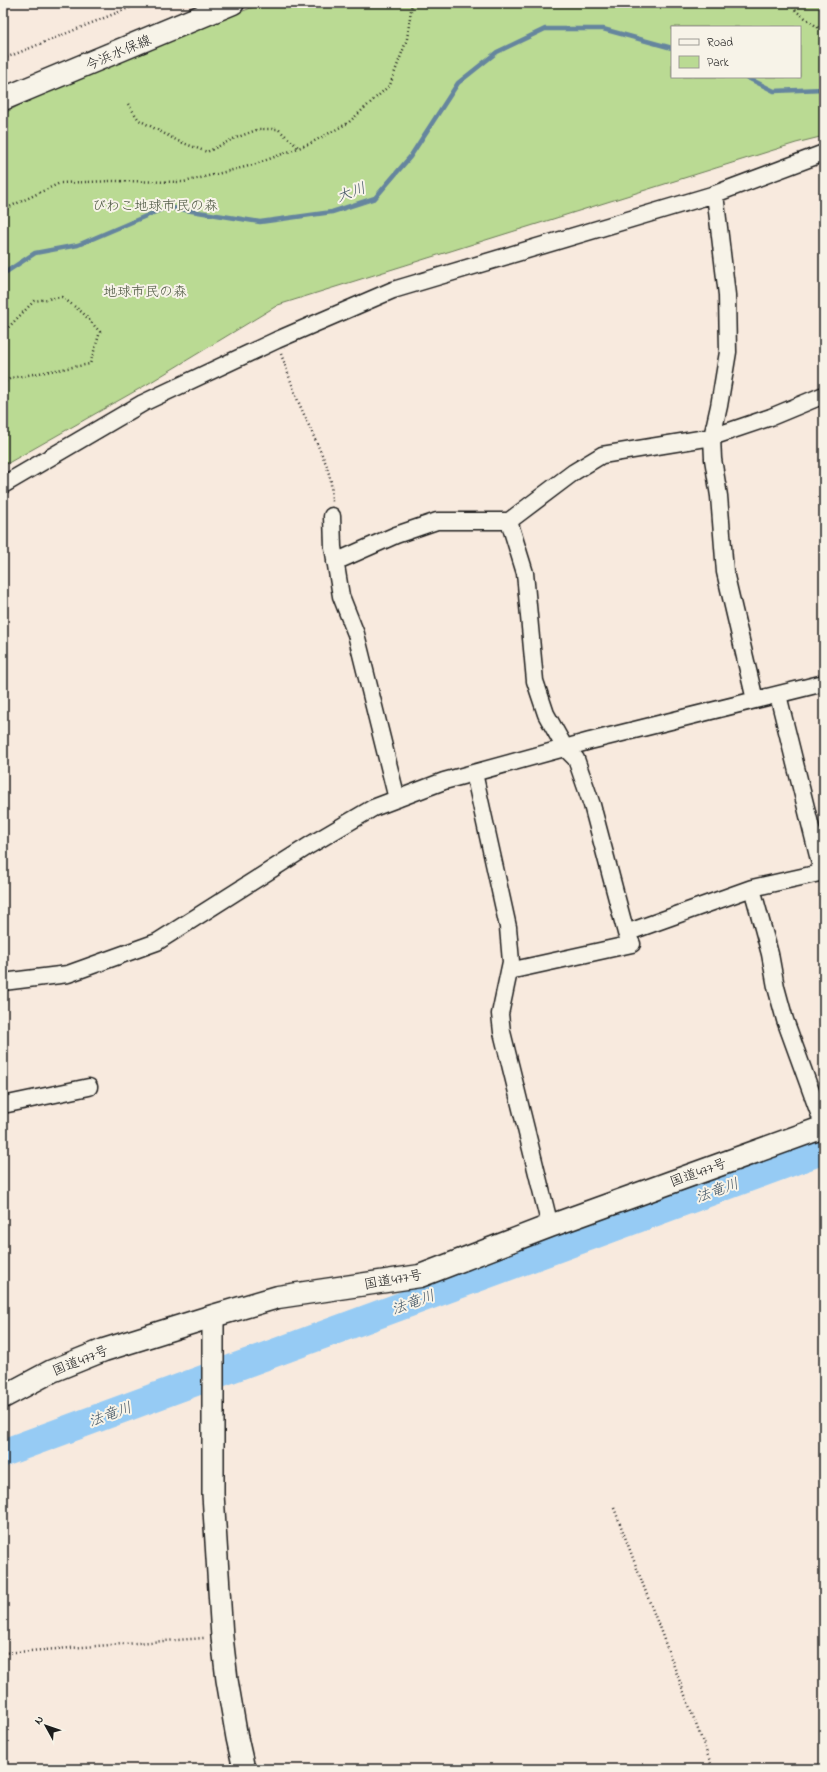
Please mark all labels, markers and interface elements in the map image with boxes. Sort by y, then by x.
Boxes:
legend [671,26,801,78]
street label: 今浜水保線 [82,30,155,77]
text: Road [707,34,733,52]
text: Park [707,54,729,72]
water label: 大川 [333,177,369,208]
park label: びわこ地球市民の森 [92,196,218,217]
park label: 地球市民の森 [103,282,187,303]
street label: 国道477号 [667,1153,730,1193]
water label: 法竜川 [692,1173,742,1209]
street label: 国道477号 [362,1265,424,1296]
water label: 法竜川 [388,1285,438,1321]
street label: 国道477号 [49,1341,112,1382]
water label: 法竜川 [85,1397,135,1433]
north arrow [26,1706,66,1746]
text: N [31,1712,48,1728]

